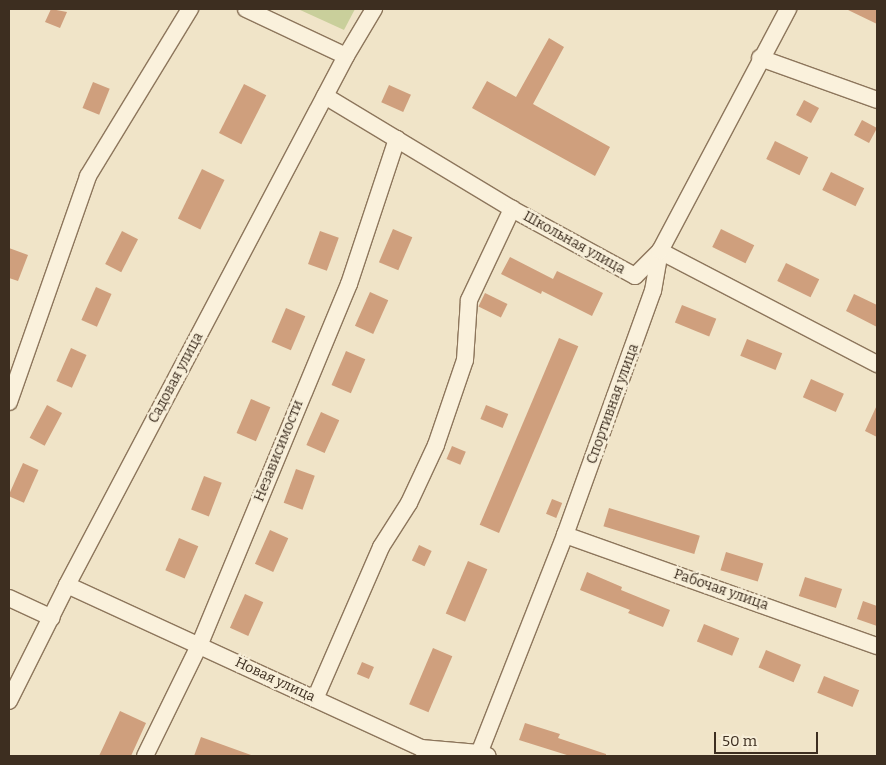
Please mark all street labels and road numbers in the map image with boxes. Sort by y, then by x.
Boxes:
street label: Школьная улица [520,208,628,278]
street label: Садовая улица [145,330,207,426]
street label: Спортивная улица [583,342,643,466]
street label: Независимости [251,398,307,504]
street label: Рабочая улица [671,566,771,614]
street label: Новая улица [232,654,318,706]

